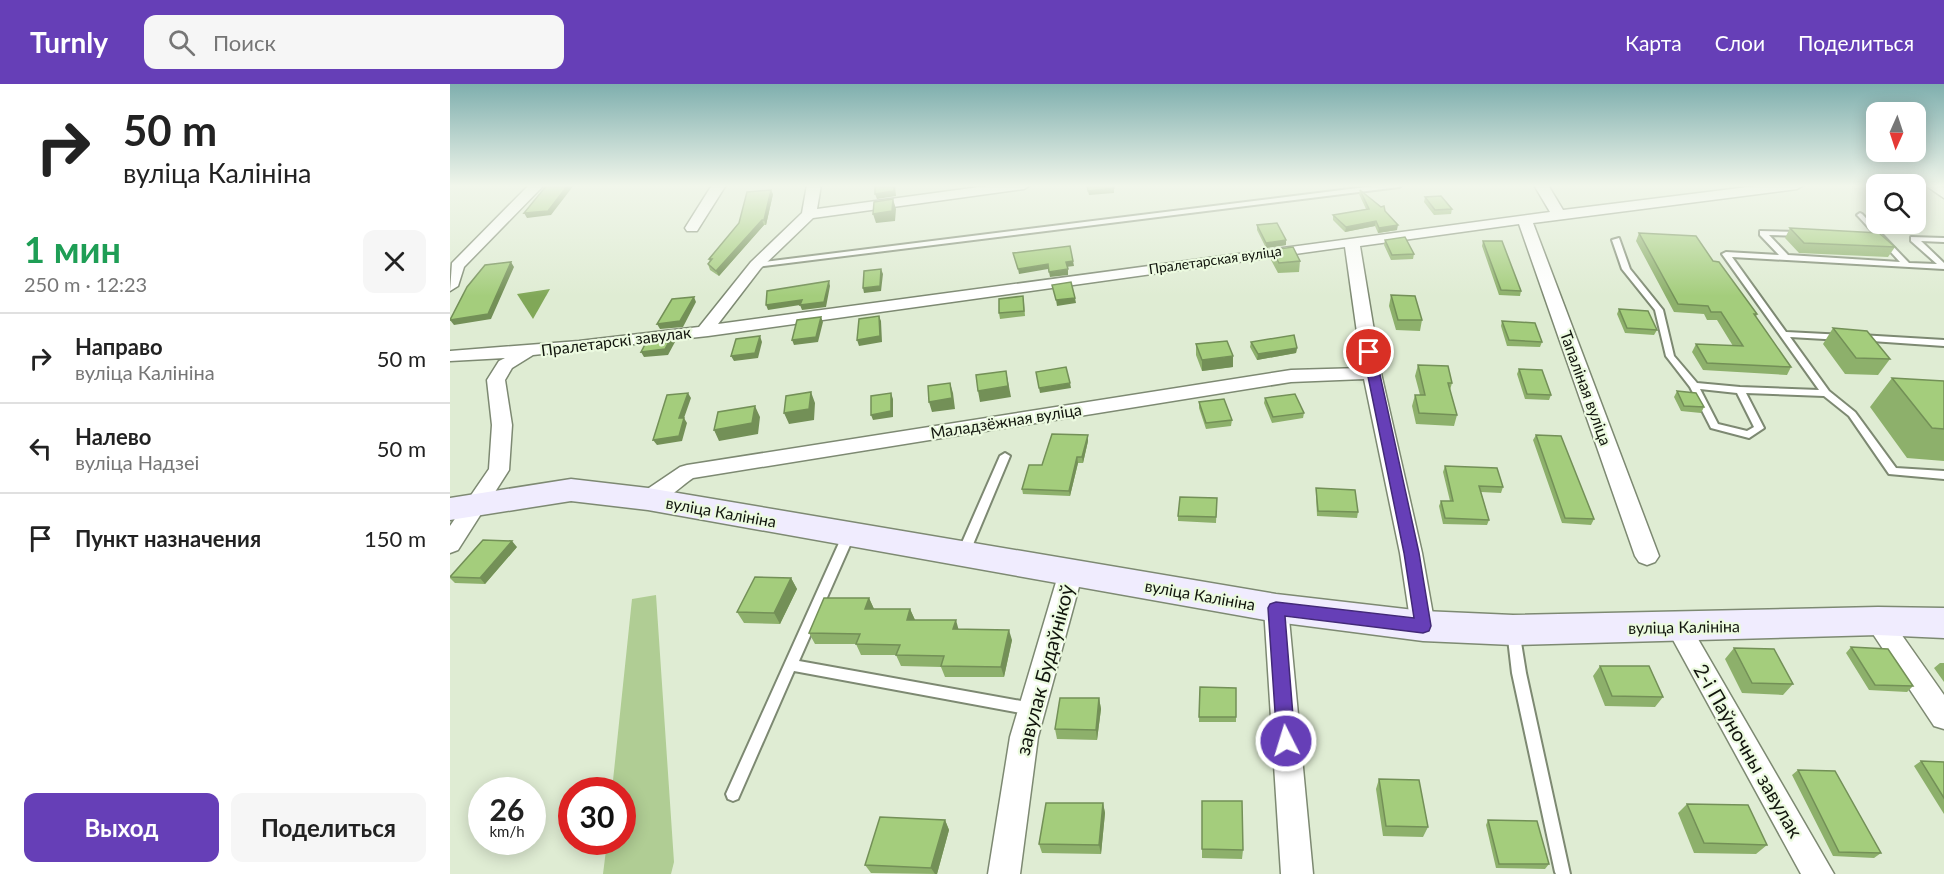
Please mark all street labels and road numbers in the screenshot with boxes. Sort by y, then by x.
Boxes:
street label: Пралетарская вуліца [1147,242,1282,277]
street label: Пралетарскі завулак [540,322,693,359]
street label: Тапаліная вуліца [1557,328,1616,448]
street label: Маладзёжная вуліца [929,399,1083,442]
street label: вуліца Калініна [664,492,778,531]
street label: вуліца Калініна [1143,575,1257,614]
street label: завулак Будаўнікоў [1010,581,1079,758]
street label: вуліца Калініна [1628,616,1740,637]
street label: 2-і Паўночны завулак [1689,659,1809,842]

